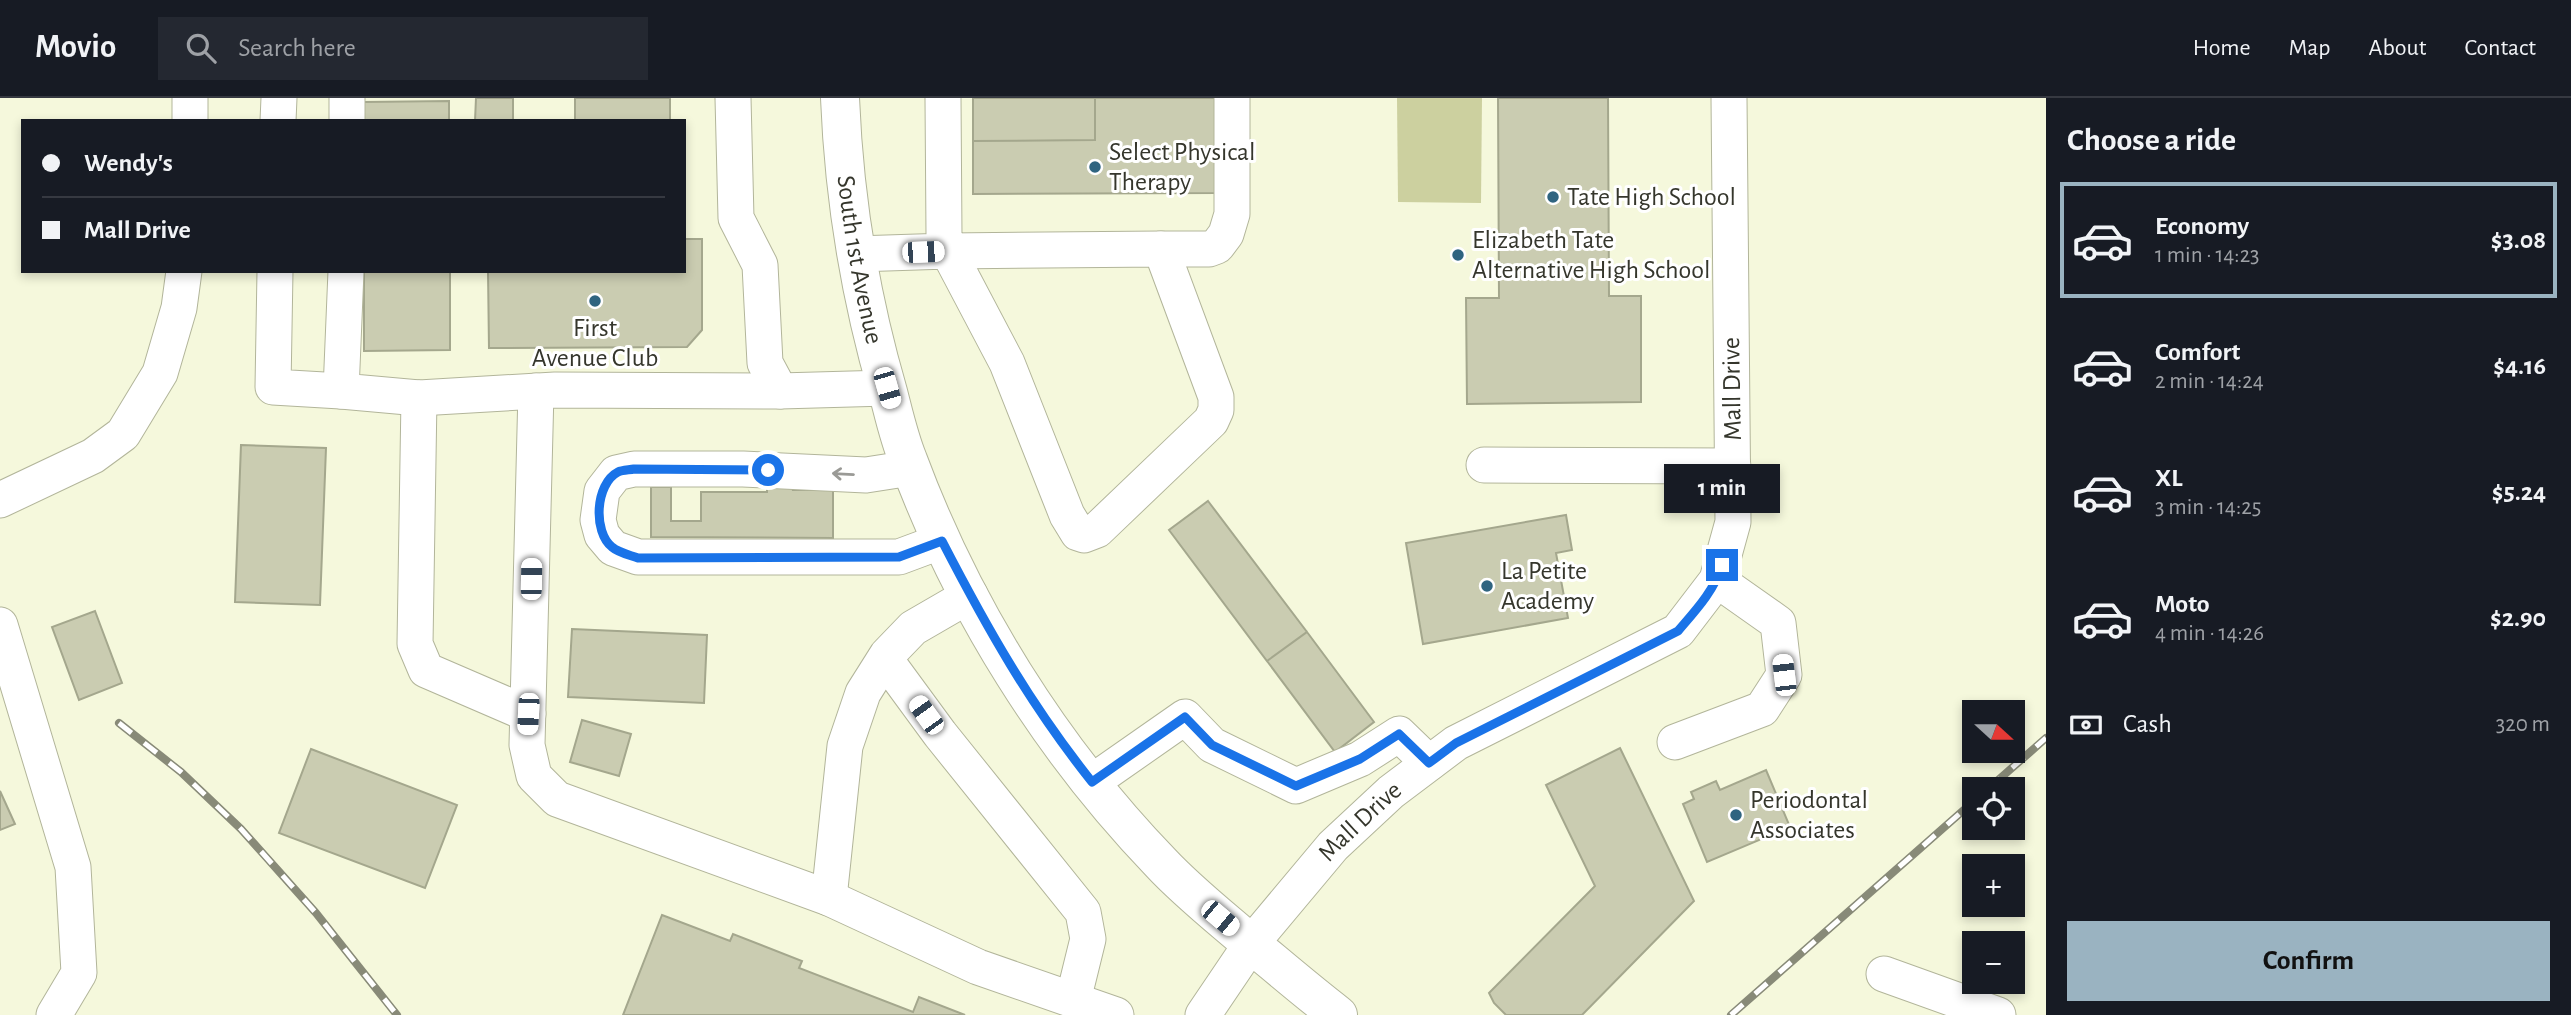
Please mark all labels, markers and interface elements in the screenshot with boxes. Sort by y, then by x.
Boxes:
search box [158,17,648,80]
icon: search [182,29,220,67]
text: Movio [35,31,116,64]
text: Search here [238,35,356,61]
text: Home [2193,36,2251,60]
text: Map [2289,36,2331,60]
text: About [2369,36,2426,60]
text: Contact [2464,36,2536,60]
text: Choose a ride [2067,124,2236,156]
place label: Select Physical Therapy [1109,139,1255,195]
text: Wendy's [84,150,173,176]
marker: Select Physical Therapy [1087,159,1103,175]
street label: South 1st Avenue [833,174,888,347]
place label: Tate High School [1567,184,1736,210]
marker: Tate High School [1545,189,1561,205]
icon: car [2071,209,2134,272]
text: Economy [2155,213,2249,239]
text: Mall Drive [84,217,191,243]
place label: Elizabeth Tate Alternative High School [1472,227,1710,283]
text: $3.08 [2491,227,2546,253]
car [902,241,945,263]
text: 1 min · 14:23 [2155,244,2260,267]
marker: Elizabeth Tate Alternative High School [1450,247,1466,263]
marker: First Avenue Club [587,293,603,309]
place label: First Avenue Club [532,315,658,371]
icon: car [2071,335,2134,398]
street label: Mall Drive [1718,337,1746,441]
text: Comfort [2155,339,2240,365]
text: $4.16 [2493,353,2546,379]
car [872,365,903,411]
text: 2 min · 14:24 [2155,370,2264,393]
route start [752,454,784,486]
icon: car [2071,461,2134,524]
callout: 1 min [1664,463,1780,512]
text: XL [2155,465,2182,491]
one-way arrow [832,467,855,480]
text: 1 min [1698,477,1746,500]
text: $5.24 [2492,479,2546,505]
text: 3 min · 14:25 [2155,496,2261,519]
route end [1706,549,1738,581]
car [521,558,542,600]
place label: La Petite Academy [1501,558,1594,614]
marker: La Petite Academy [1479,578,1495,594]
icon: car [2071,587,2134,650]
text: Moto [2155,591,2210,617]
text: $2.90 [2490,605,2546,631]
text: 4 min · 14:26 [2155,622,2264,645]
car [1772,653,1797,697]
car [517,692,540,736]
car [906,692,947,738]
north arrow [1962,700,2025,763]
map controls [1962,700,2025,994]
icon: cash [2067,706,2105,744]
text: Cash [2123,711,2172,737]
text: 320 m [2496,713,2550,736]
street label: Mall Drive [1313,776,1406,866]
button: locate [1962,777,2025,840]
place label: Periodontal Associates [1750,787,1868,843]
marker: Periodontal Associates [1728,807,1744,823]
button: + [1962,854,2025,917]
car [1198,896,1243,940]
button: Confirm [2067,921,2550,1001]
button: − [1962,931,2025,994]

